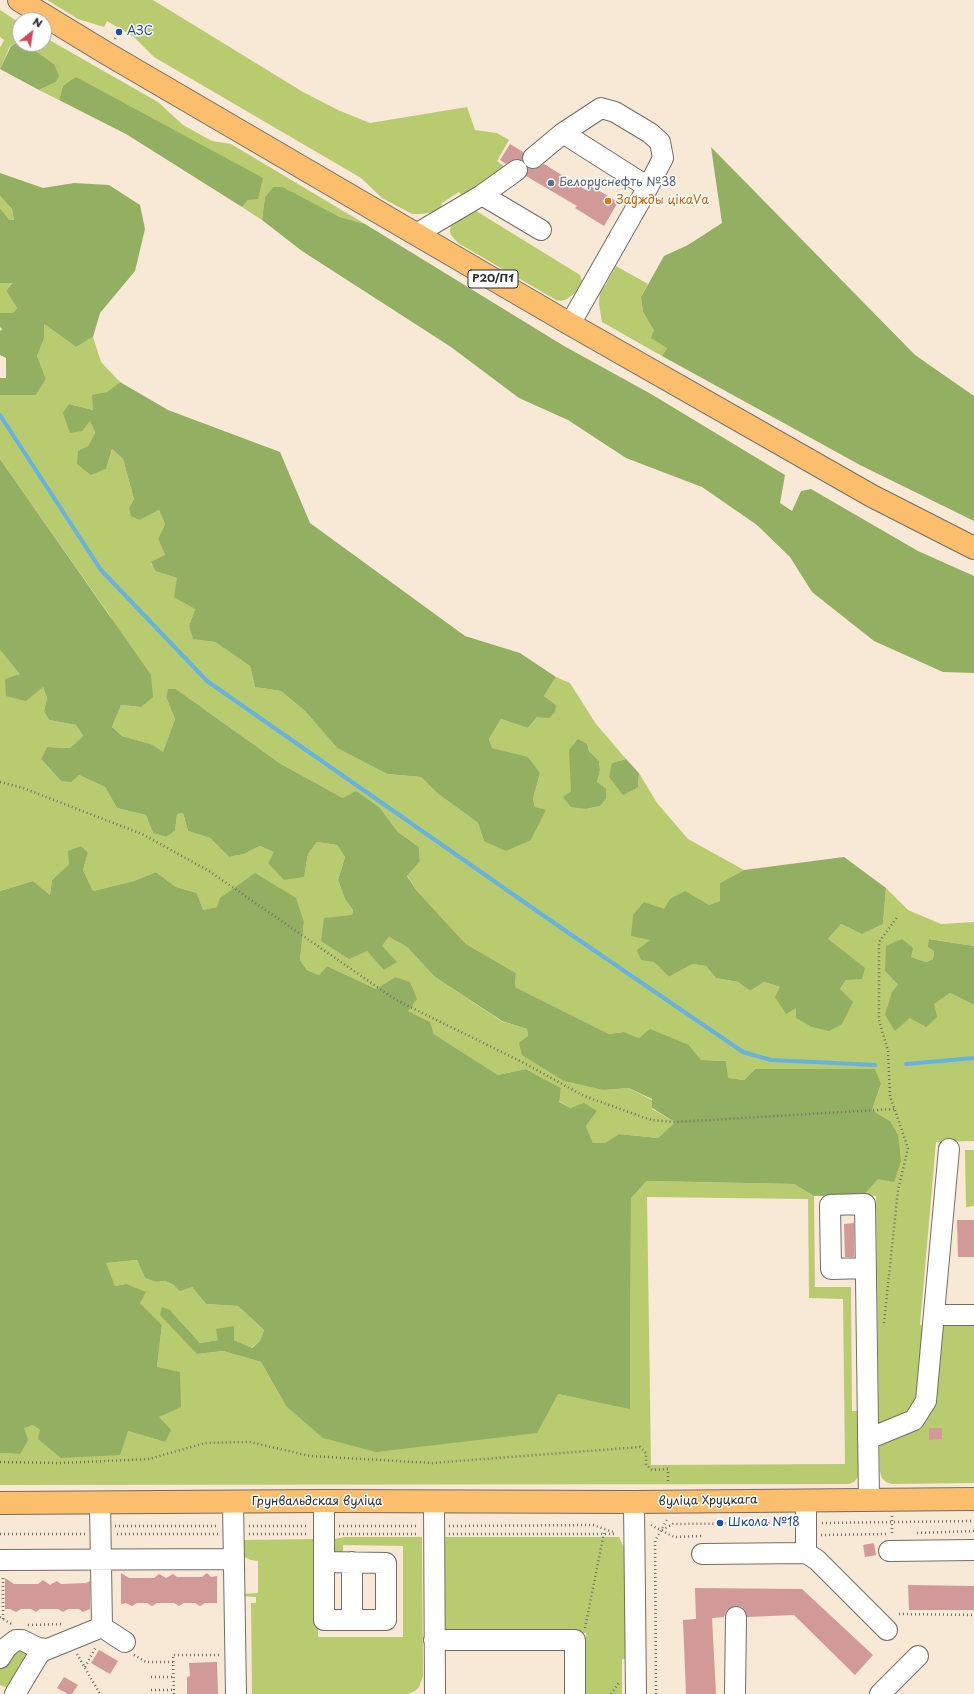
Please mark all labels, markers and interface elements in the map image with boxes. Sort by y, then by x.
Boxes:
north arrow [12,12,52,52]
text: N [30,12,46,32]
place label: АЗС [127,25,153,39]
marker: АЗС [114,27,124,37]
place label: Белоруснефть №38 [559,176,677,190]
marker: Белоруснефть №38 [546,178,556,188]
place label: Заўжды цікаVа [616,194,709,208]
marker: Заўжды цікаVа [603,196,613,206]
road number: Р20/П1 [468,270,518,288]
street label: вуліца Хруцкага [658,1493,758,1509]
street label: Грунвальдская вуліца [252,1495,382,1509]
place label: Школа №18 [728,1516,800,1530]
marker: Школа №18 [715,1518,725,1528]

